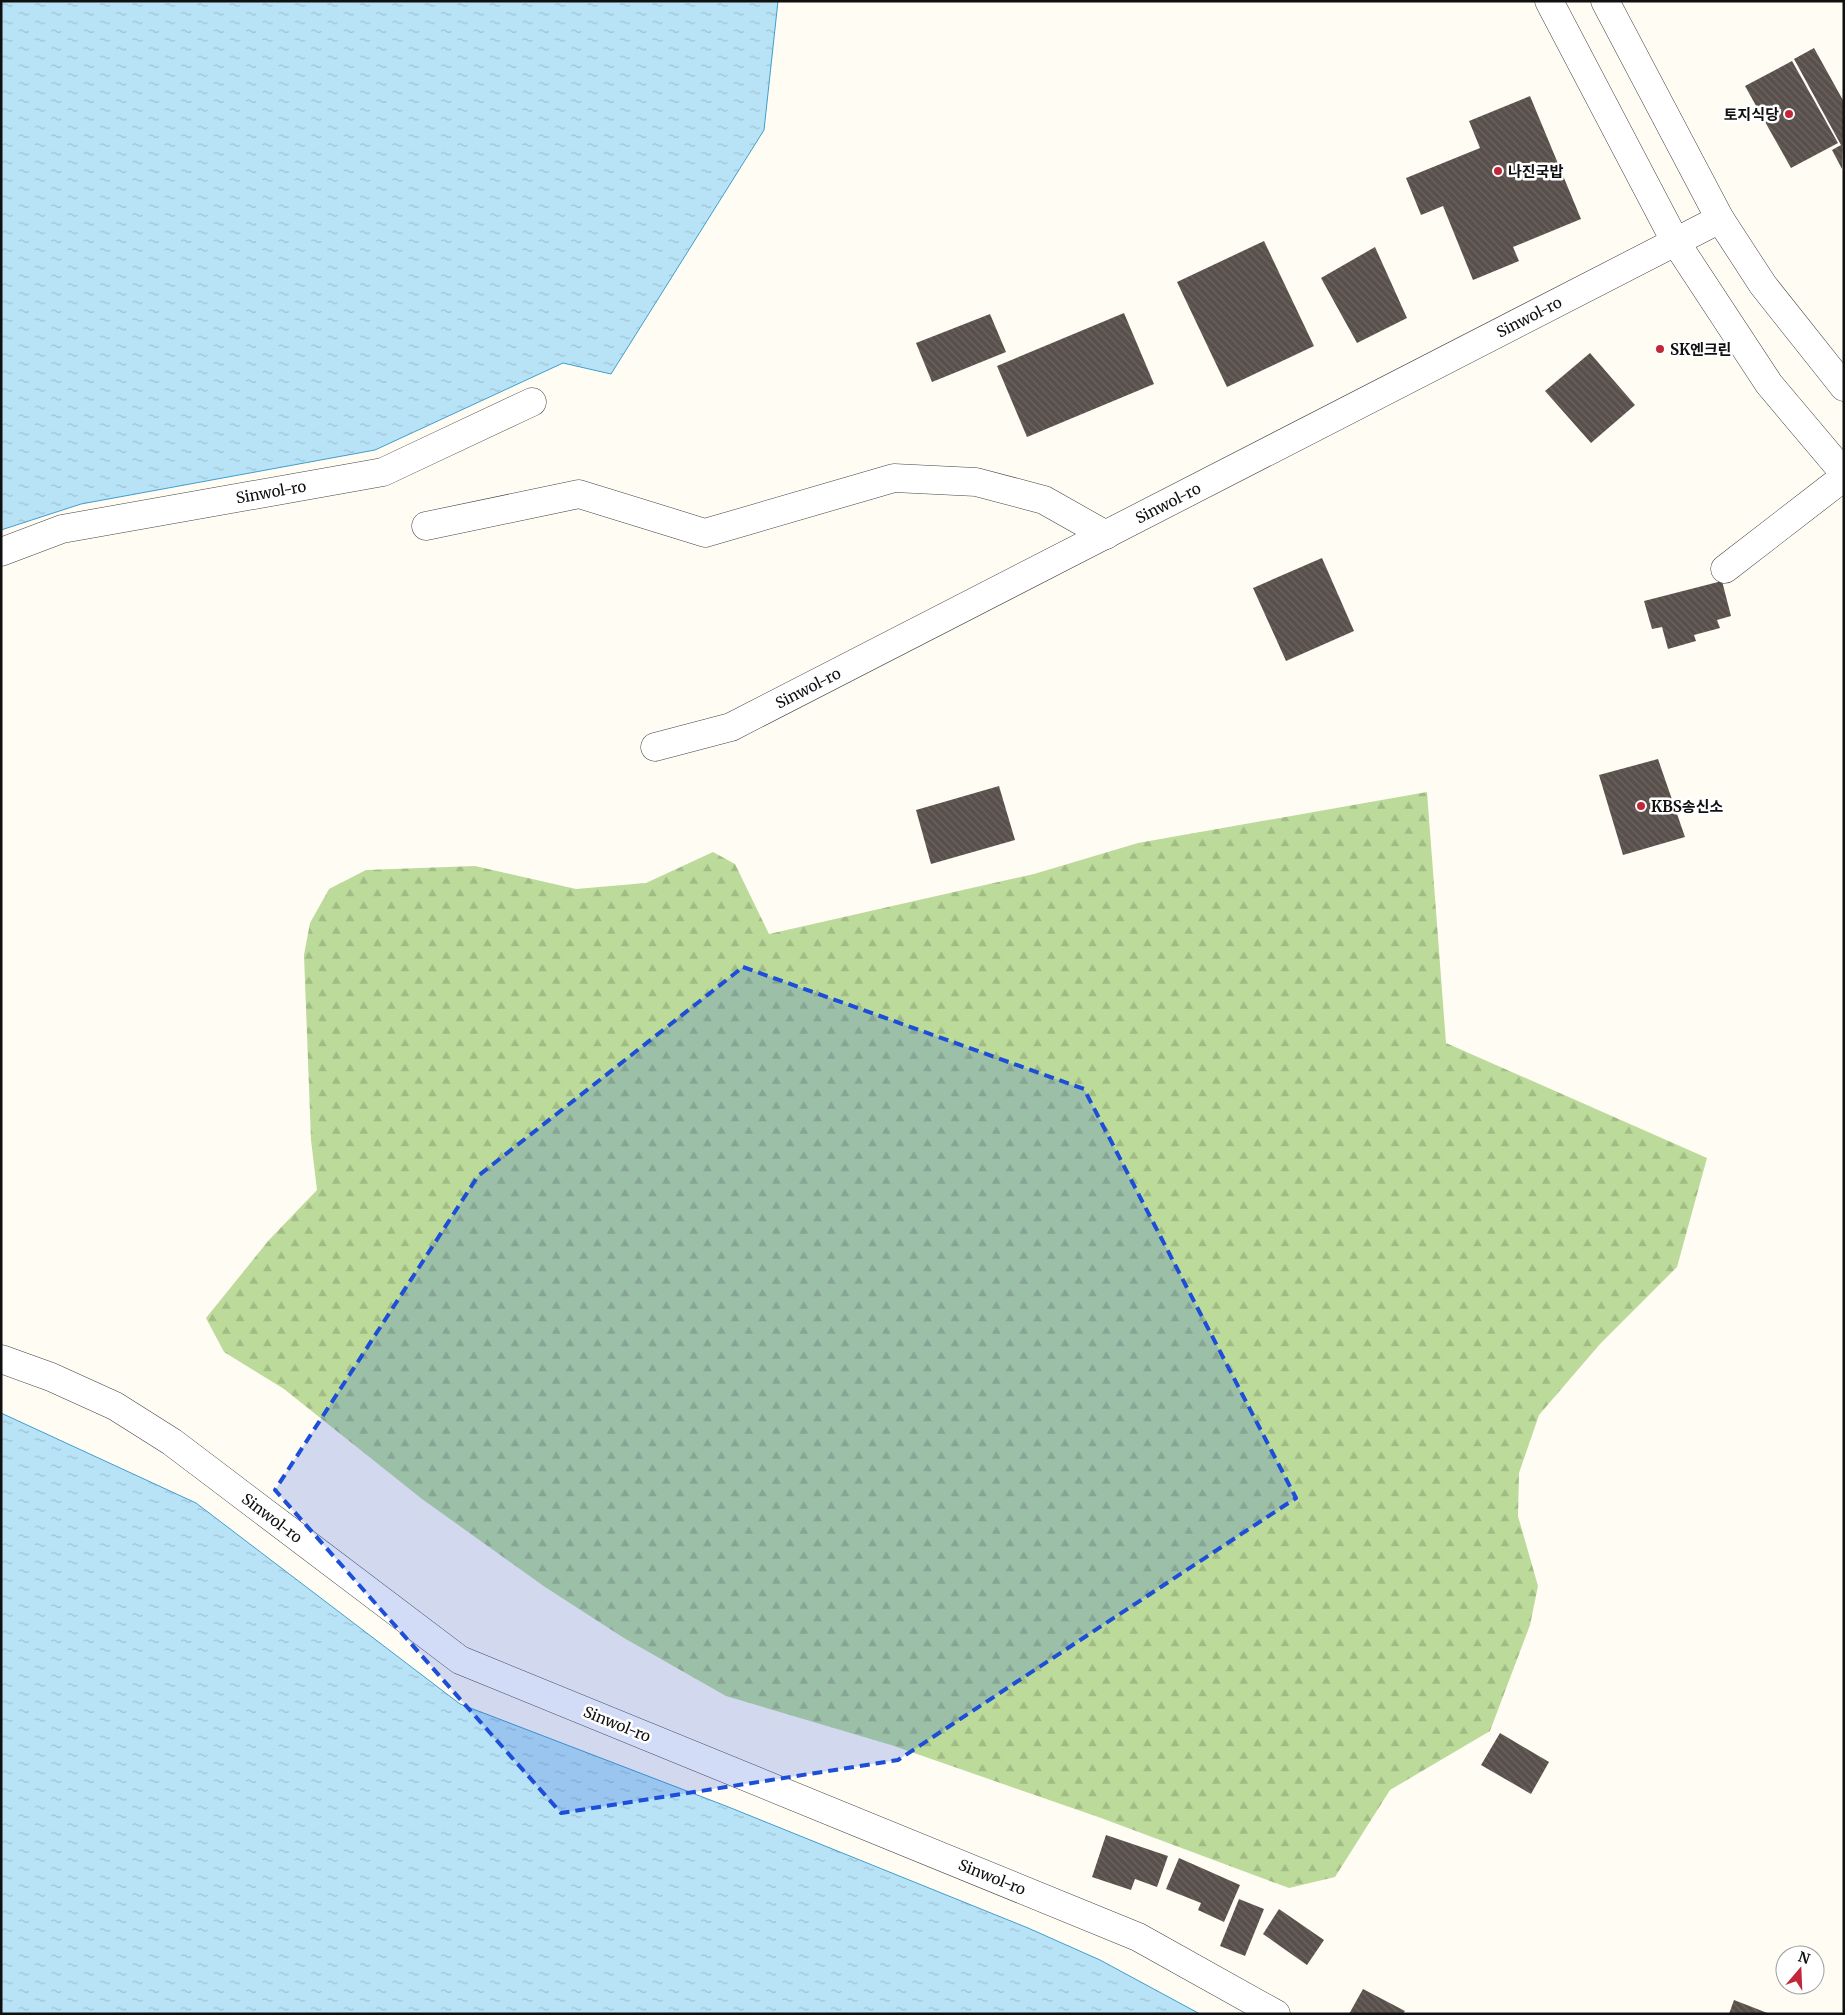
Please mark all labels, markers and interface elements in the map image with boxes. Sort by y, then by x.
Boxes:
place label: 토지식당 [1724,105,1779,124]
marker: 토지식당 [1783,108,1795,120]
place label: 나진국밥 [1508,162,1563,181]
marker: 나진국밥 [1492,165,1504,177]
street label: Sinwol-ro [1493,292,1565,342]
place label: SK엔크린 [1670,340,1732,359]
marker: SK엔크린 [1654,343,1666,355]
street label: Sinwol-ro [235,476,308,507]
street label: Sinwol-ro [1132,478,1204,528]
street label: Sinwol-ro [772,663,844,713]
place label: KBS송신소 [1651,797,1723,816]
marker: KBS송신소 [1635,800,1647,812]
street label: Sinwol-ro [238,1489,306,1547]
street label: Sinwol-ro [581,1702,654,1746]
street label: Sinwol-ro [956,1855,1029,1899]
north arrow [1775,1945,1825,1995]
text: N [1796,1947,1812,1968]

